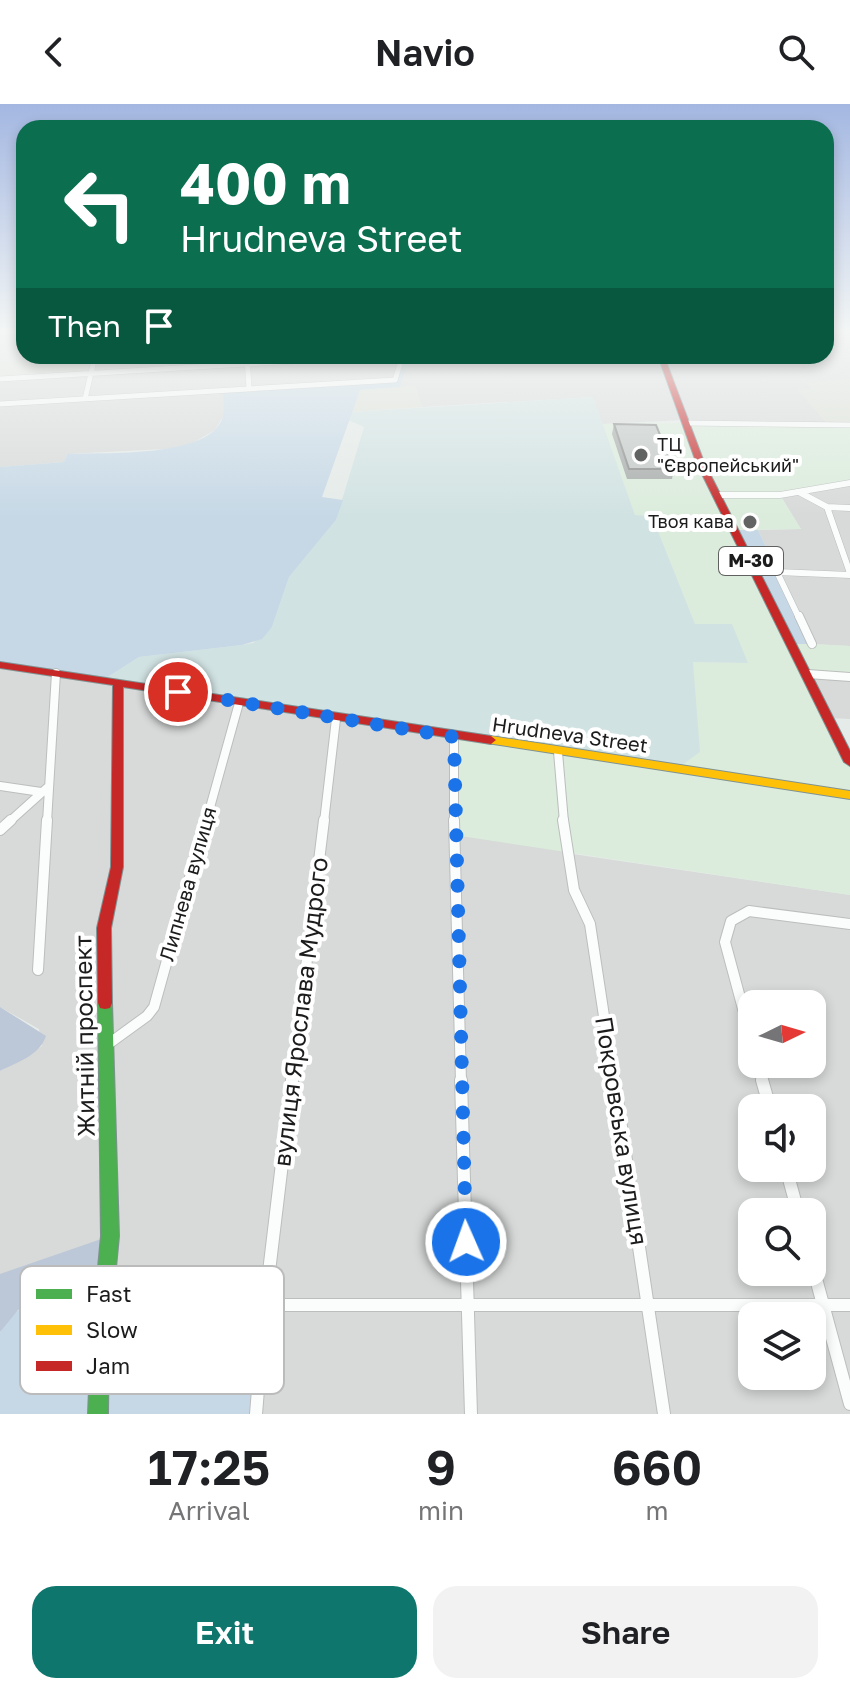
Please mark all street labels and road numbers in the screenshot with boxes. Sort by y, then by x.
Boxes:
road number: М-30 [719,547,783,575]
street label: Hrudneva Street [491,711,650,757]
street label: Липнева вулиця [154,804,221,964]
street label: вулиця Ярослава Мудрого [266,856,333,1168]
street label: Житній проспект [67,935,100,1137]
street label: Покровська вулиця [590,1014,655,1247]

